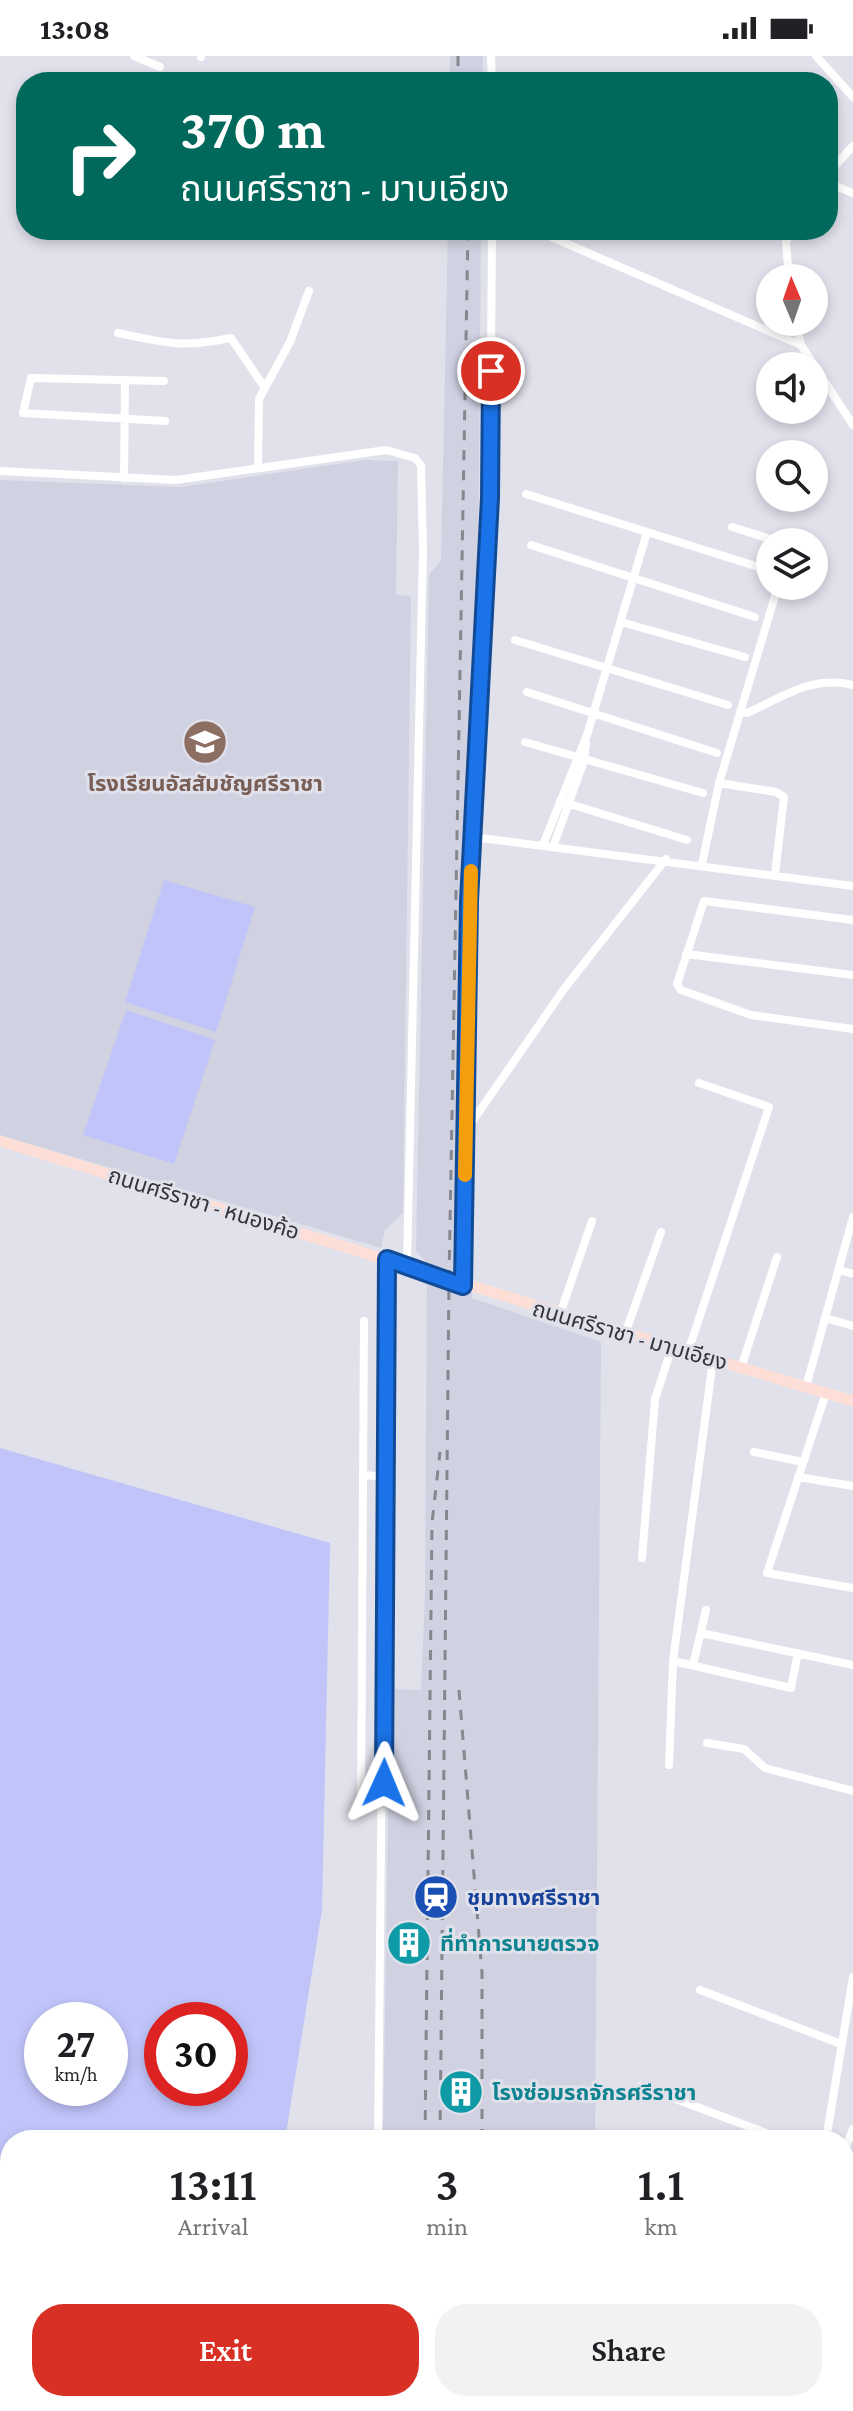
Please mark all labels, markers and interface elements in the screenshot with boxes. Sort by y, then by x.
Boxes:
text: 13:08 [40,12,110,45]
text: 370 m [180,98,325,160]
icon: right [48,104,152,208]
text: ถนนศรีราชา - มาบเอียง [180,169,509,209]
north arrow [756,264,828,336]
map controls [756,264,828,600]
pin [457,337,525,405]
icon: arrive [469,349,513,393]
button: sound [756,352,828,424]
button: search [756,440,828,512]
button: layers [756,528,828,600]
school or university icon: โรงเรียนอัสสัมชัญศรีราชา [181,718,229,766]
place label: โรงเรียนอัสสัมชัญศรีราชา [87,771,323,796]
street label: ถนนศรีราชา - หนองค้อ [105,1162,303,1244]
street label: ถนนศรีราชา - มาบเอียง [530,1296,730,1375]
position arrow [342,1741,426,1825]
station icon: ชุมทางศรีราชา [412,1873,460,1921]
place label: ชุมทางศรีราชา [467,1885,600,1911]
building icon: ที่ทำการนายตรวจ [385,1919,433,1967]
place label: ที่ทำการนายตรวจ [440,1928,599,1956]
speed limit sign: 30 [144,2002,248,2106]
text: 27 [57,2021,95,2066]
text: km/h [54,2063,98,2085]
building icon: โรงซ่อมรถจักรศรีราชา [437,2068,485,2116]
place label: โรงซ่อมรถจักรศรีราชา [492,2080,696,2105]
text: 13:11 [170,2157,257,2210]
text: 3 [436,2157,459,2210]
text: 1.1 [638,2157,684,2210]
text: Arrival [178,2212,249,2241]
text: min [426,2212,468,2241]
text: km [644,2212,678,2241]
button: Exit [32,2304,419,2396]
button: Share [435,2304,822,2396]

